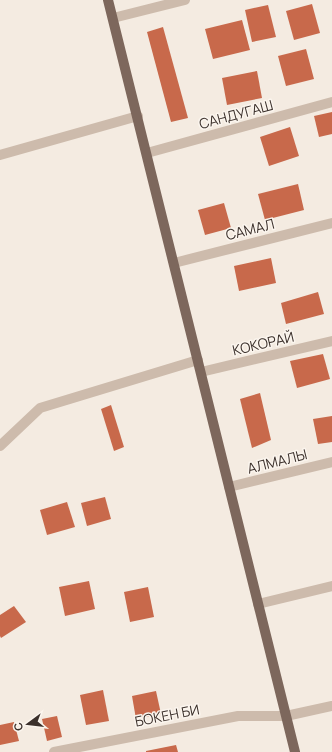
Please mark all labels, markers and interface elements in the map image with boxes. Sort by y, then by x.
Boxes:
street label: САНДУГАШ [197,95,275,133]
street label: САМАЛ [224,214,276,244]
street label: КОКОРАЙ [230,327,296,359]
street label: АЛМАЛЫ [245,444,309,478]
street label: БОКЕН БИ [133,699,201,731]
north arrow [8,704,48,744]
text: С [10,721,26,733]

